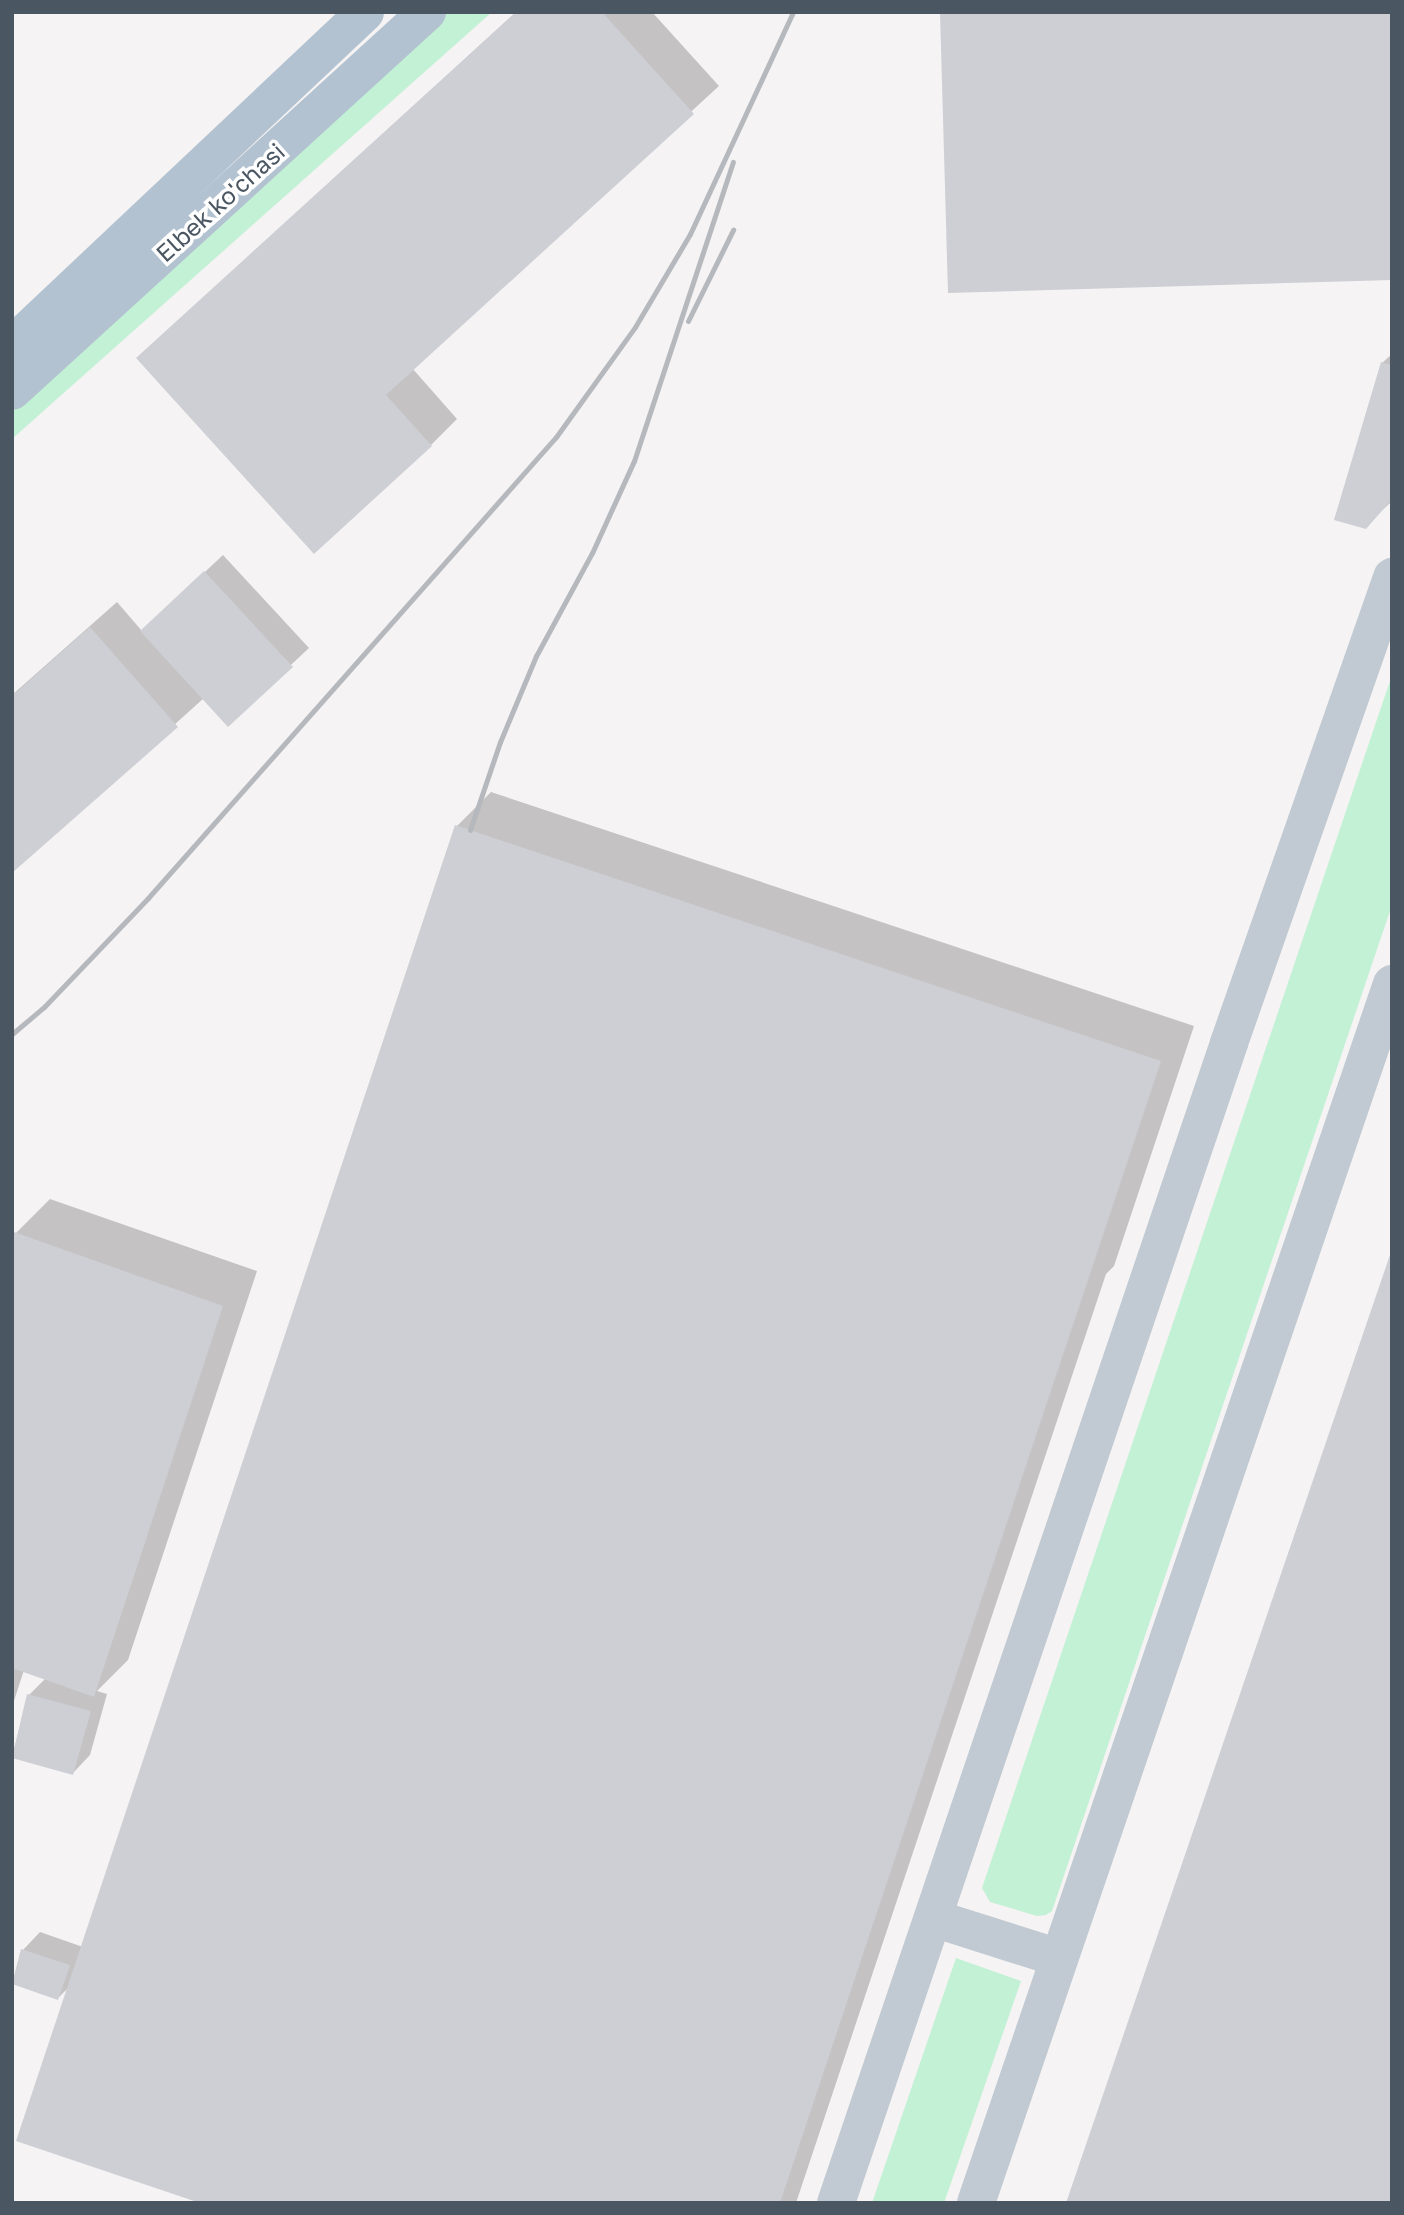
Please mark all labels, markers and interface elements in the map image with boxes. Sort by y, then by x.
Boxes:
street label: Elbek ko'chasi [150,137,290,267]

